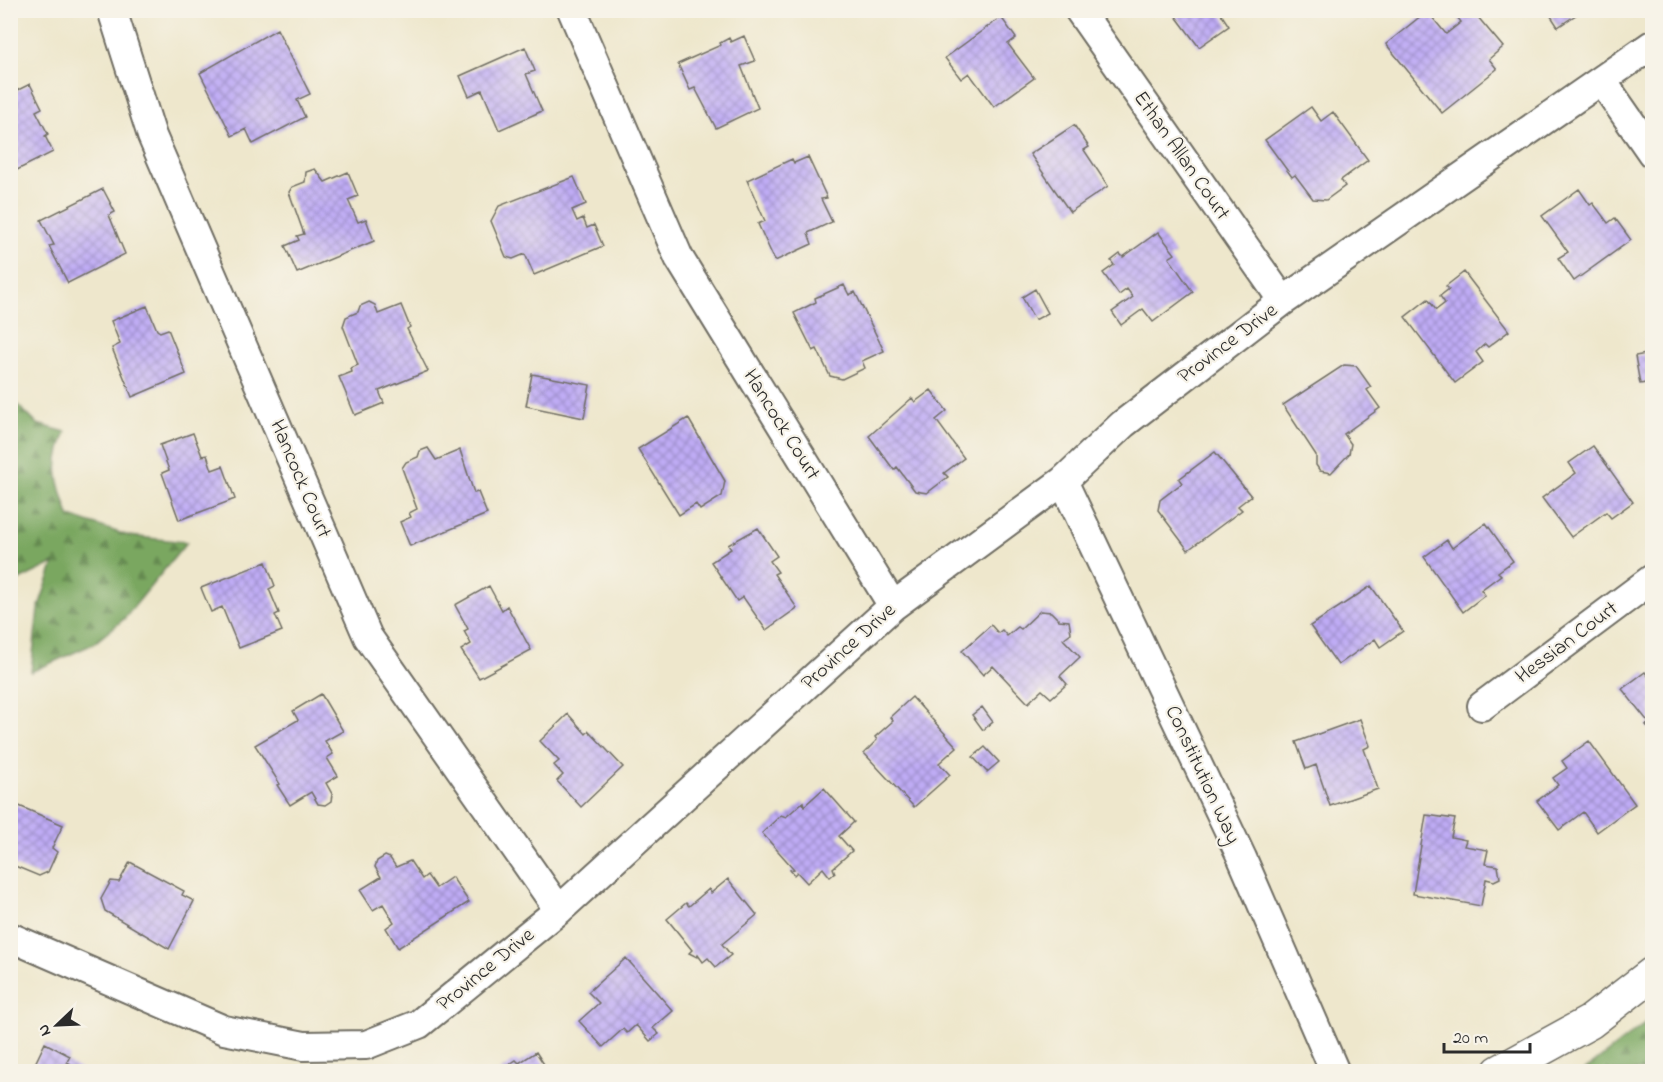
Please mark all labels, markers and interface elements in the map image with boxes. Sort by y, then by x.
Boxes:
street label: Ethan Allan Court [1125,85,1237,227]
street label: Province Drive [1172,296,1285,392]
street label: Hancock Court [735,364,827,486]
street label: Hancock Court [262,415,338,543]
street label: Hessian Court [1509,594,1625,692]
street label: Province Drive [795,596,903,698]
street label: Constitution Way [1155,701,1247,850]
street label: Province Drive [431,921,542,1019]
north arrow [27,995,87,1055]
scale bar [1444,1016,1530,1054]
text: N [32,1020,58,1040]
text: 20 m [1453,1026,1488,1052]

